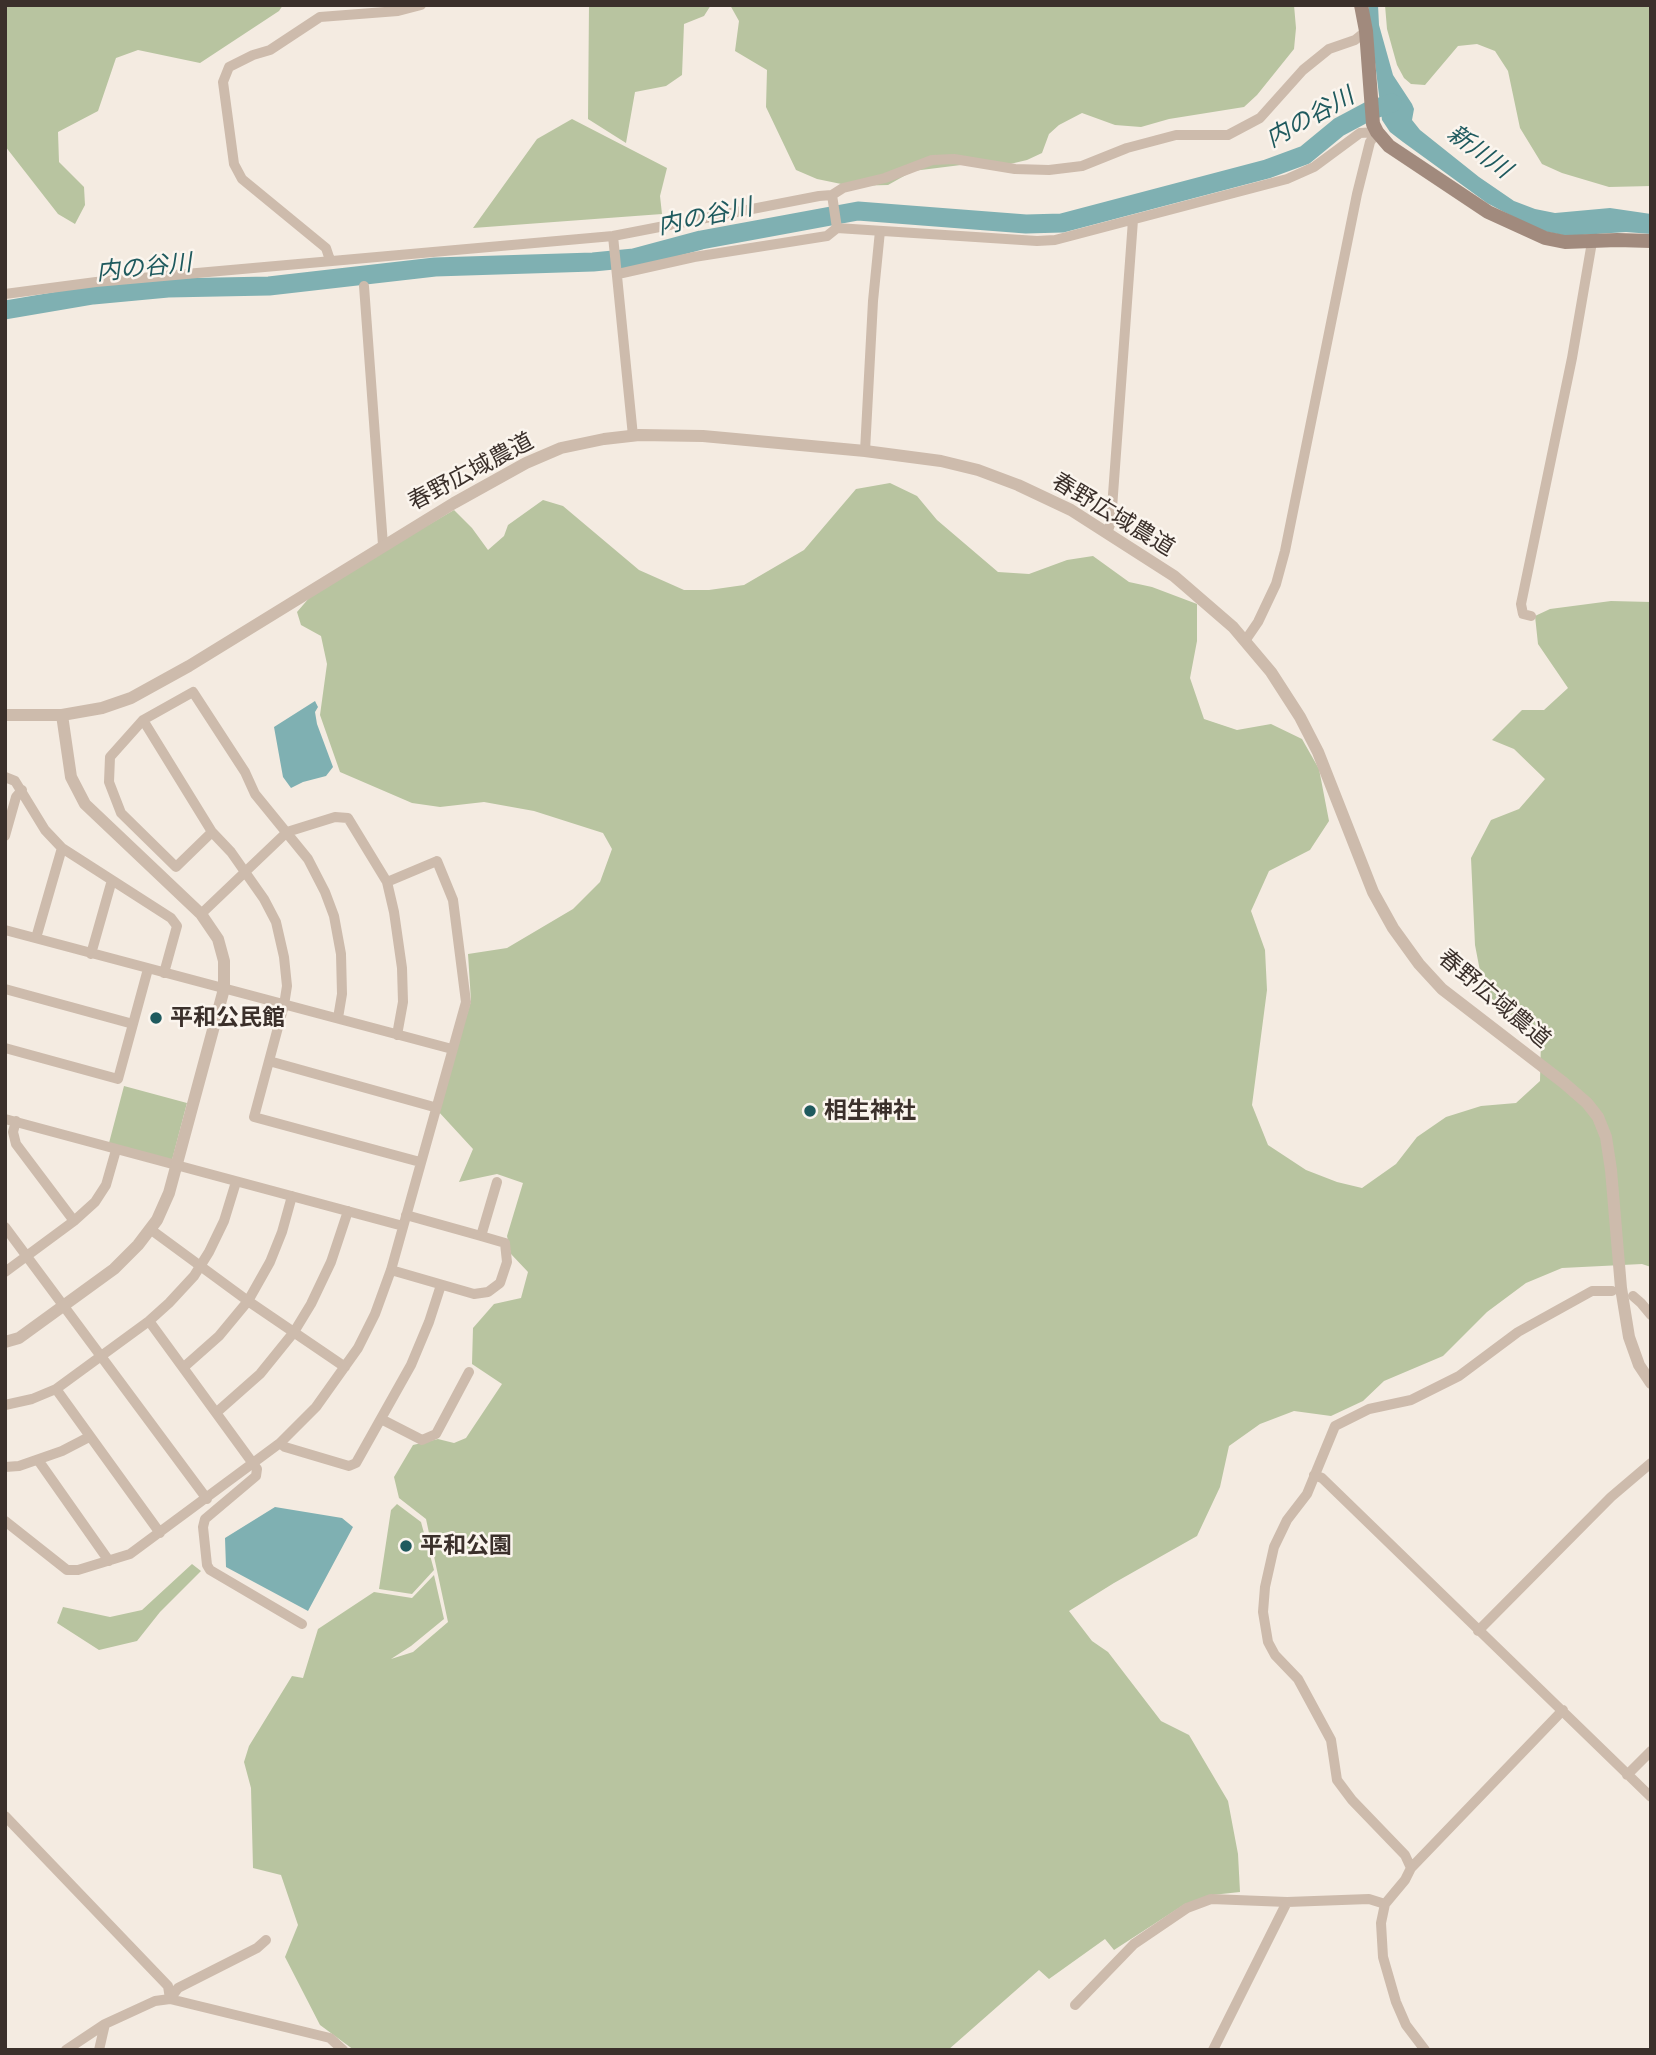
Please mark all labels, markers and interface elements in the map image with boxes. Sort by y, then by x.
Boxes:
water label: 内の谷川 [1261,82,1359,154]
water label: 新川川 [1441,119,1517,185]
water label: 内の谷川 [655,193,755,241]
water label: 内の谷川 [95,249,193,287]
street label: 春野広域農道 [404,427,538,517]
street label: 春野広域農道 [1047,468,1179,562]
street label: 春野広域農道 [1432,944,1556,1054]
place label: 平和公民館 [170,1004,285,1032]
marker: 平和公民館 [148,1010,164,1026]
place label: 相生神社 [824,1097,916,1125]
marker: 相生神社 [802,1103,818,1119]
place label: 平和公園 [420,1532,512,1560]
marker: 平和公園 [398,1538,414,1554]

